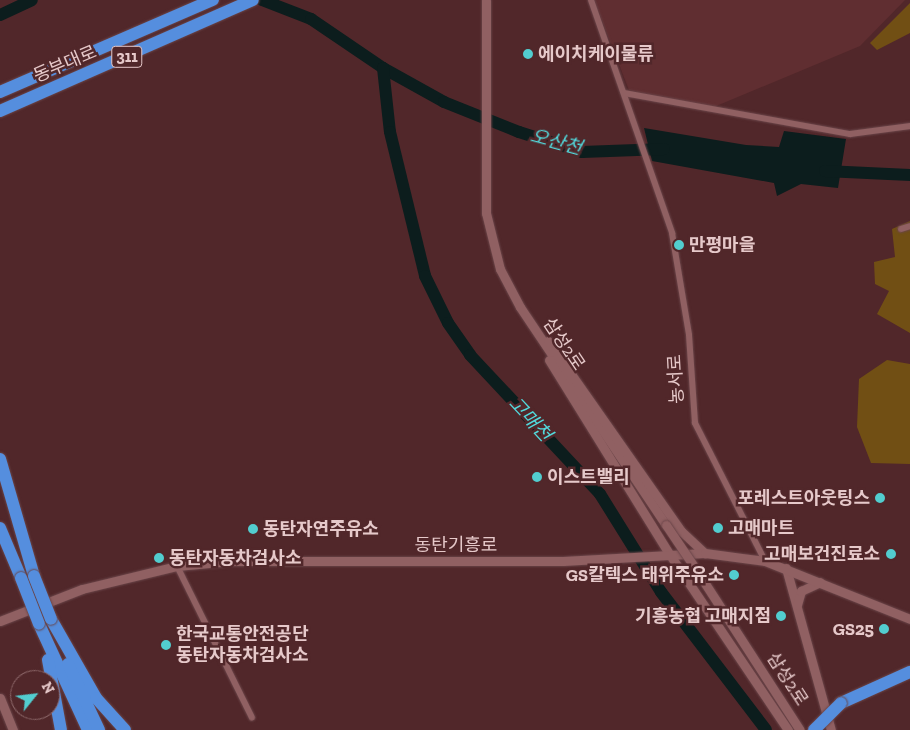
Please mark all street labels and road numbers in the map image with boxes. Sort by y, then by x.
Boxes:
street label: 동부대로 [30,41,100,87]
road number: 311 [111,44,143,70]
street label: 삼성2로 [539,314,589,374]
street label: 농서로 [664,354,688,404]
street label: 동탄기흥로 [415,534,497,556]
street label: 삼성2로 [762,648,812,710]

